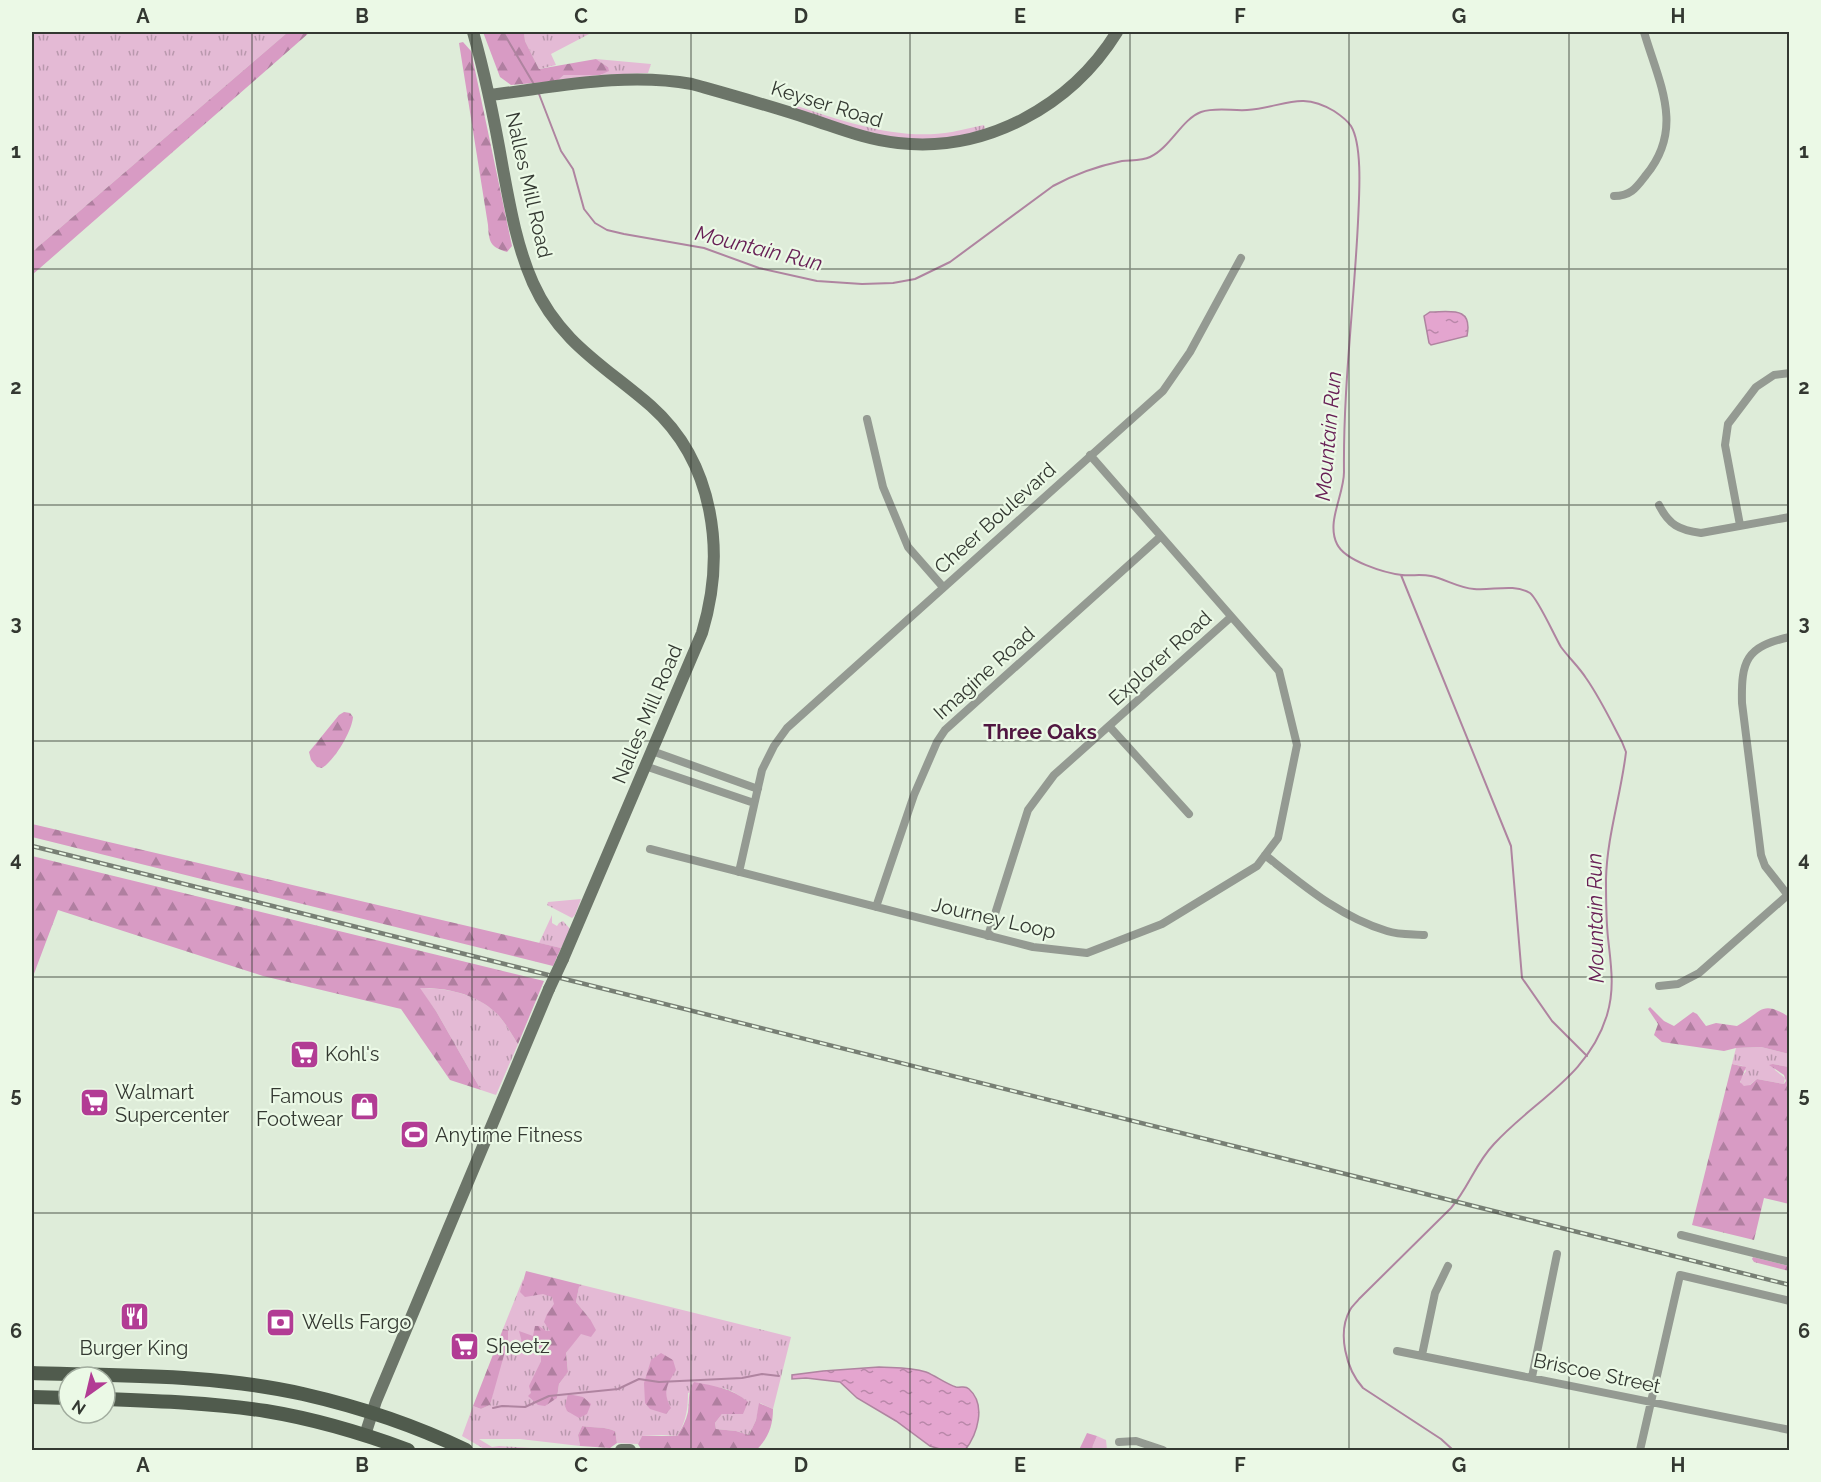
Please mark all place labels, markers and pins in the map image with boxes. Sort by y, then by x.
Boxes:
supermarket icon: Kohl's [288,1038,320,1070]
place label: Kohl's [325,1042,379,1066]
place label: Walmart Supercenter [115,1080,229,1127]
place label: Famous Footwear [256,1084,343,1131]
supermarket icon: Walmart Supercenter [78,1087,110,1119]
shop icon: Famous Footwear [348,1091,380,1123]
sports icon: Anytime Fitness [398,1119,430,1151]
place label: Anytime Fitness [435,1123,583,1147]
restaurant icon: Burger King [118,1301,150,1333]
bank icon: Wells Fargo [265,1306,297,1338]
place label: Wells Fargo [302,1310,411,1334]
supermarket icon: Sheetz [449,1330,481,1362]
place label: Sheetz [486,1334,550,1358]
place label: Burger King [80,1336,188,1360]

